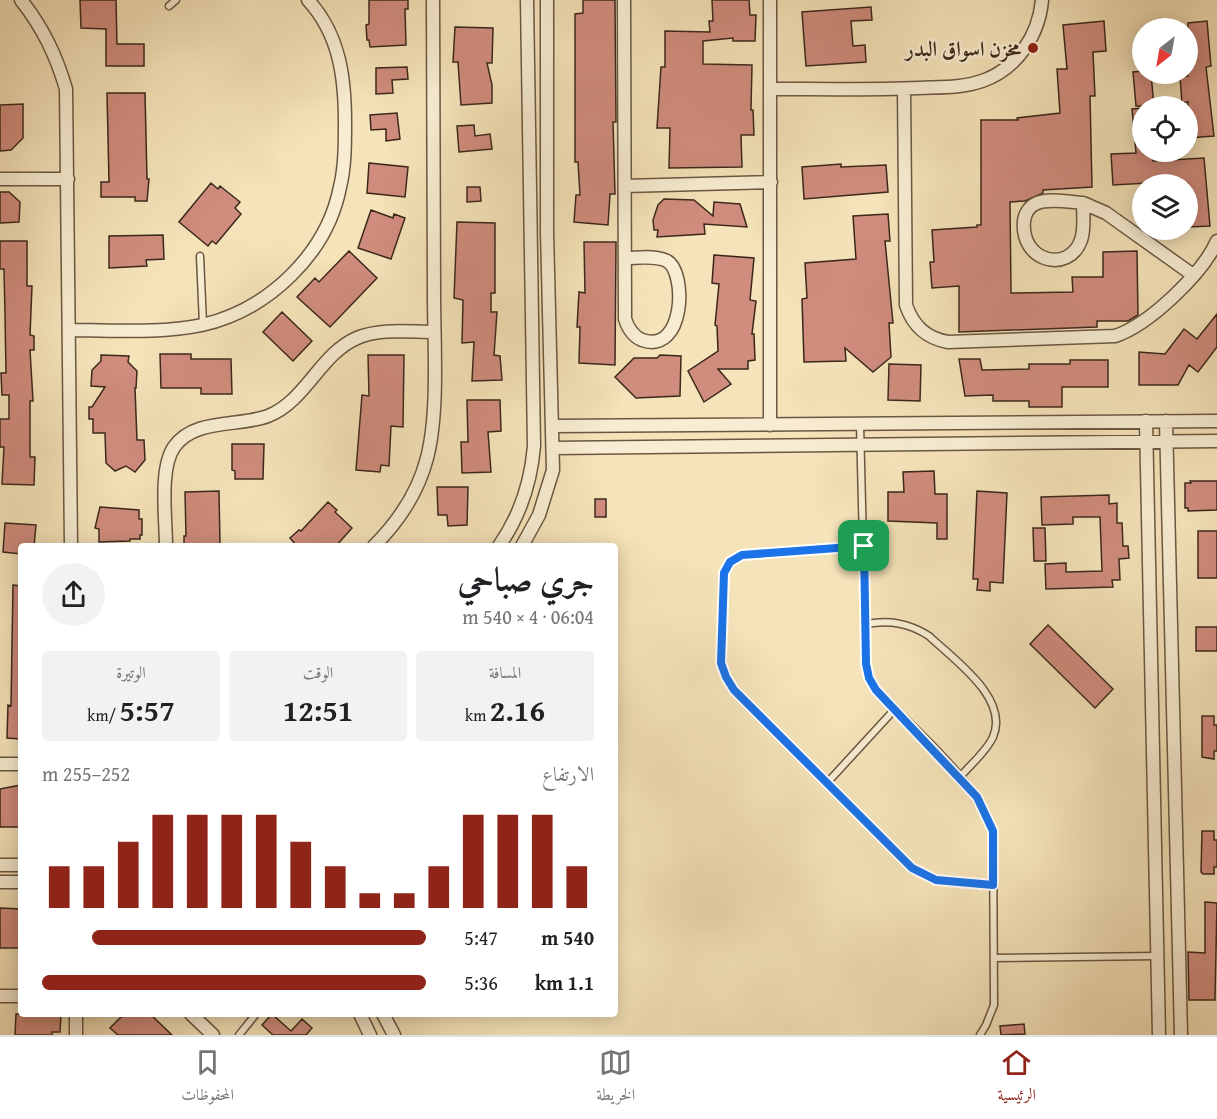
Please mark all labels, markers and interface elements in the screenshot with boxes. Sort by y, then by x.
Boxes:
north arrow [1132,18,1198,84]
map controls [1132,18,1198,240]
place label: مخزن اسواق البدر [903,33,1022,64]
marker: مخزن اسواق البدر [1026,41,1040,55]
button: locate [1132,96,1198,162]
button: layers [1132,174,1198,240]
pin [838,520,889,571]
icon: arrive [847,529,880,562]
text: جري صباحي [458,555,594,603]
button: share [42,563,105,626]
text: 06:04 · 4 × 540 m [462,602,594,631]
text: الوتيرة [116,660,146,684]
text: الوقت [303,660,333,684]
text: المسافة [489,660,521,684]
text: 5:57 [120,688,175,732]
text: 12:51 [283,688,353,732]
text: 2.16 [490,688,545,732]
text: /km [87,703,120,727]
text: km [465,703,490,727]
text: 252–255 m [42,759,130,788]
text: الارتفاع [542,759,594,788]
text: 5:47 [464,923,498,952]
text: 540 m [541,923,594,952]
text: 5:36 [464,968,498,997]
text: 1.1 km [535,968,594,997]
tab: المحفوظات [181,1046,234,1110]
tab: الخريطة [596,1046,635,1110]
tab: الرئيسية [997,1046,1036,1110]

